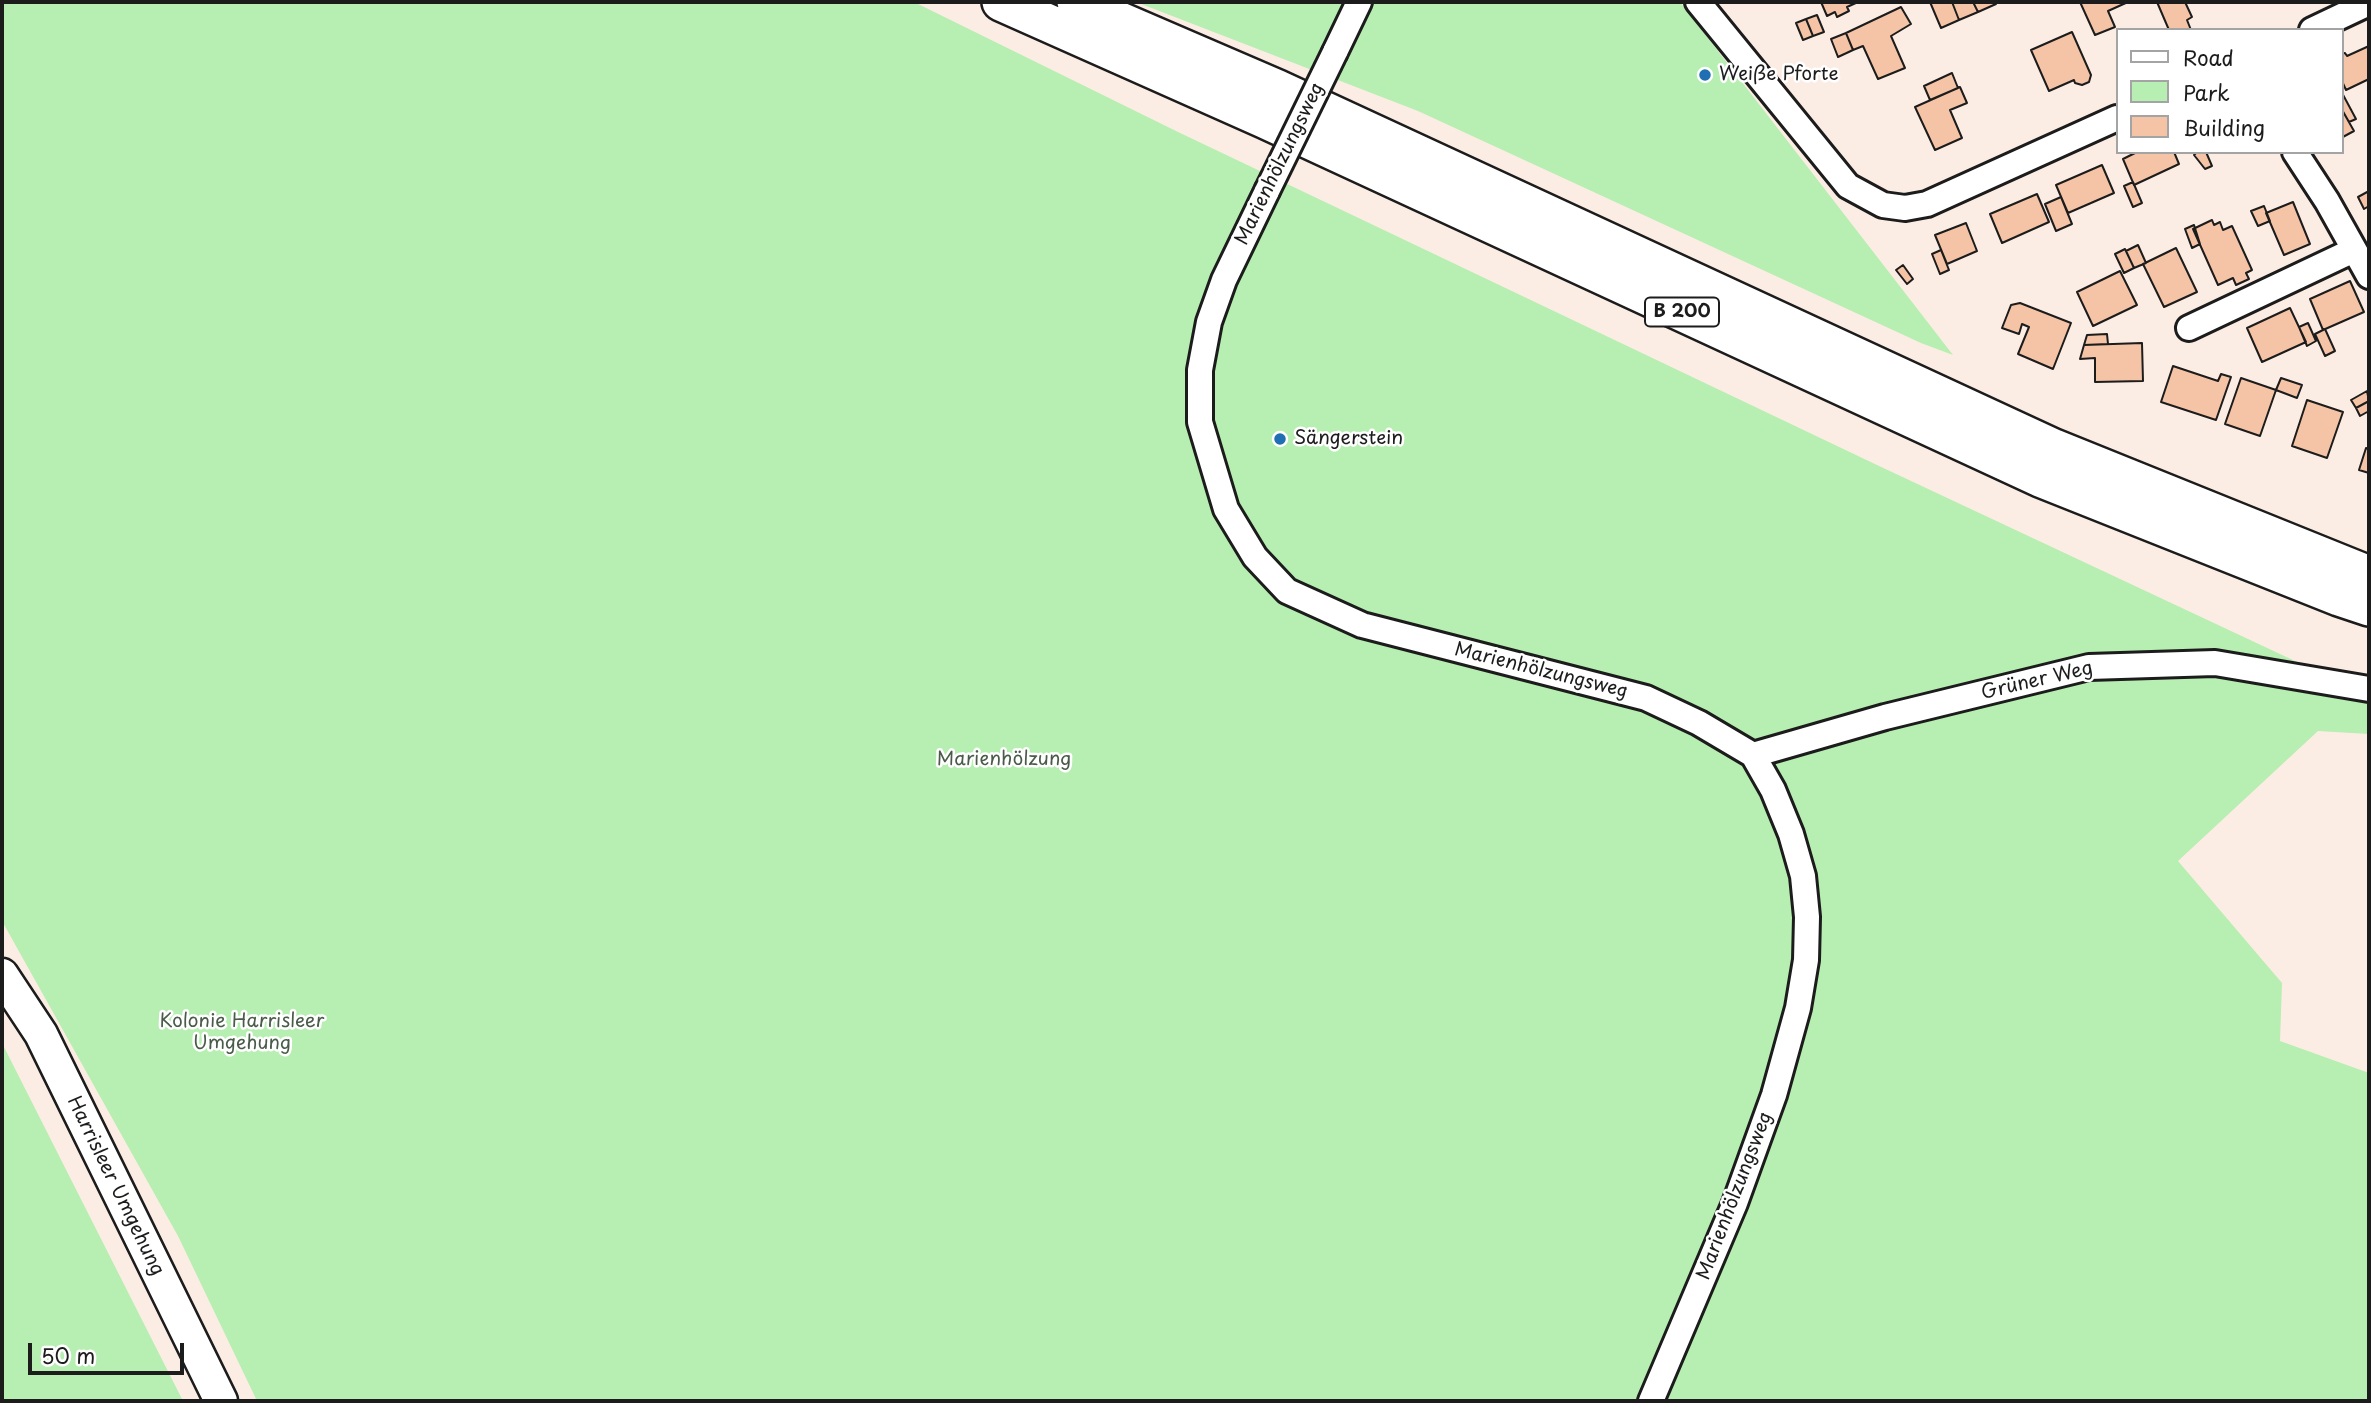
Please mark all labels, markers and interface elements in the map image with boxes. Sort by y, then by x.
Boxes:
legend [2116,28,2343,154]
text: Road [2183,41,2234,73]
place label: Weiße Pforte [1719,64,1839,86]
marker: Weiße Pforte [1697,67,1713,83]
text: Park [2183,76,2230,108]
street label: Marienhölzungsweg [1231,79,1329,249]
text: Building [2183,111,2265,143]
road number: B 200 [1645,298,1719,326]
place label: Sängerstein [1294,428,1403,450]
marker: Sängerstein [1272,431,1288,447]
street label: Marienhölzungsweg [1452,638,1630,704]
street label: Grüner Weg [1979,657,2095,705]
park label: Marienhölzung [937,749,1071,771]
park label: Kolonie Harrisleer Umgehung [159,1011,325,1055]
street label: Harrisleer Umgehung [62,1093,168,1279]
street label: Marienhölzungsweg [1692,1109,1778,1283]
scale bar [32,1330,187,1374]
text: 50 m [41,1339,95,1371]

